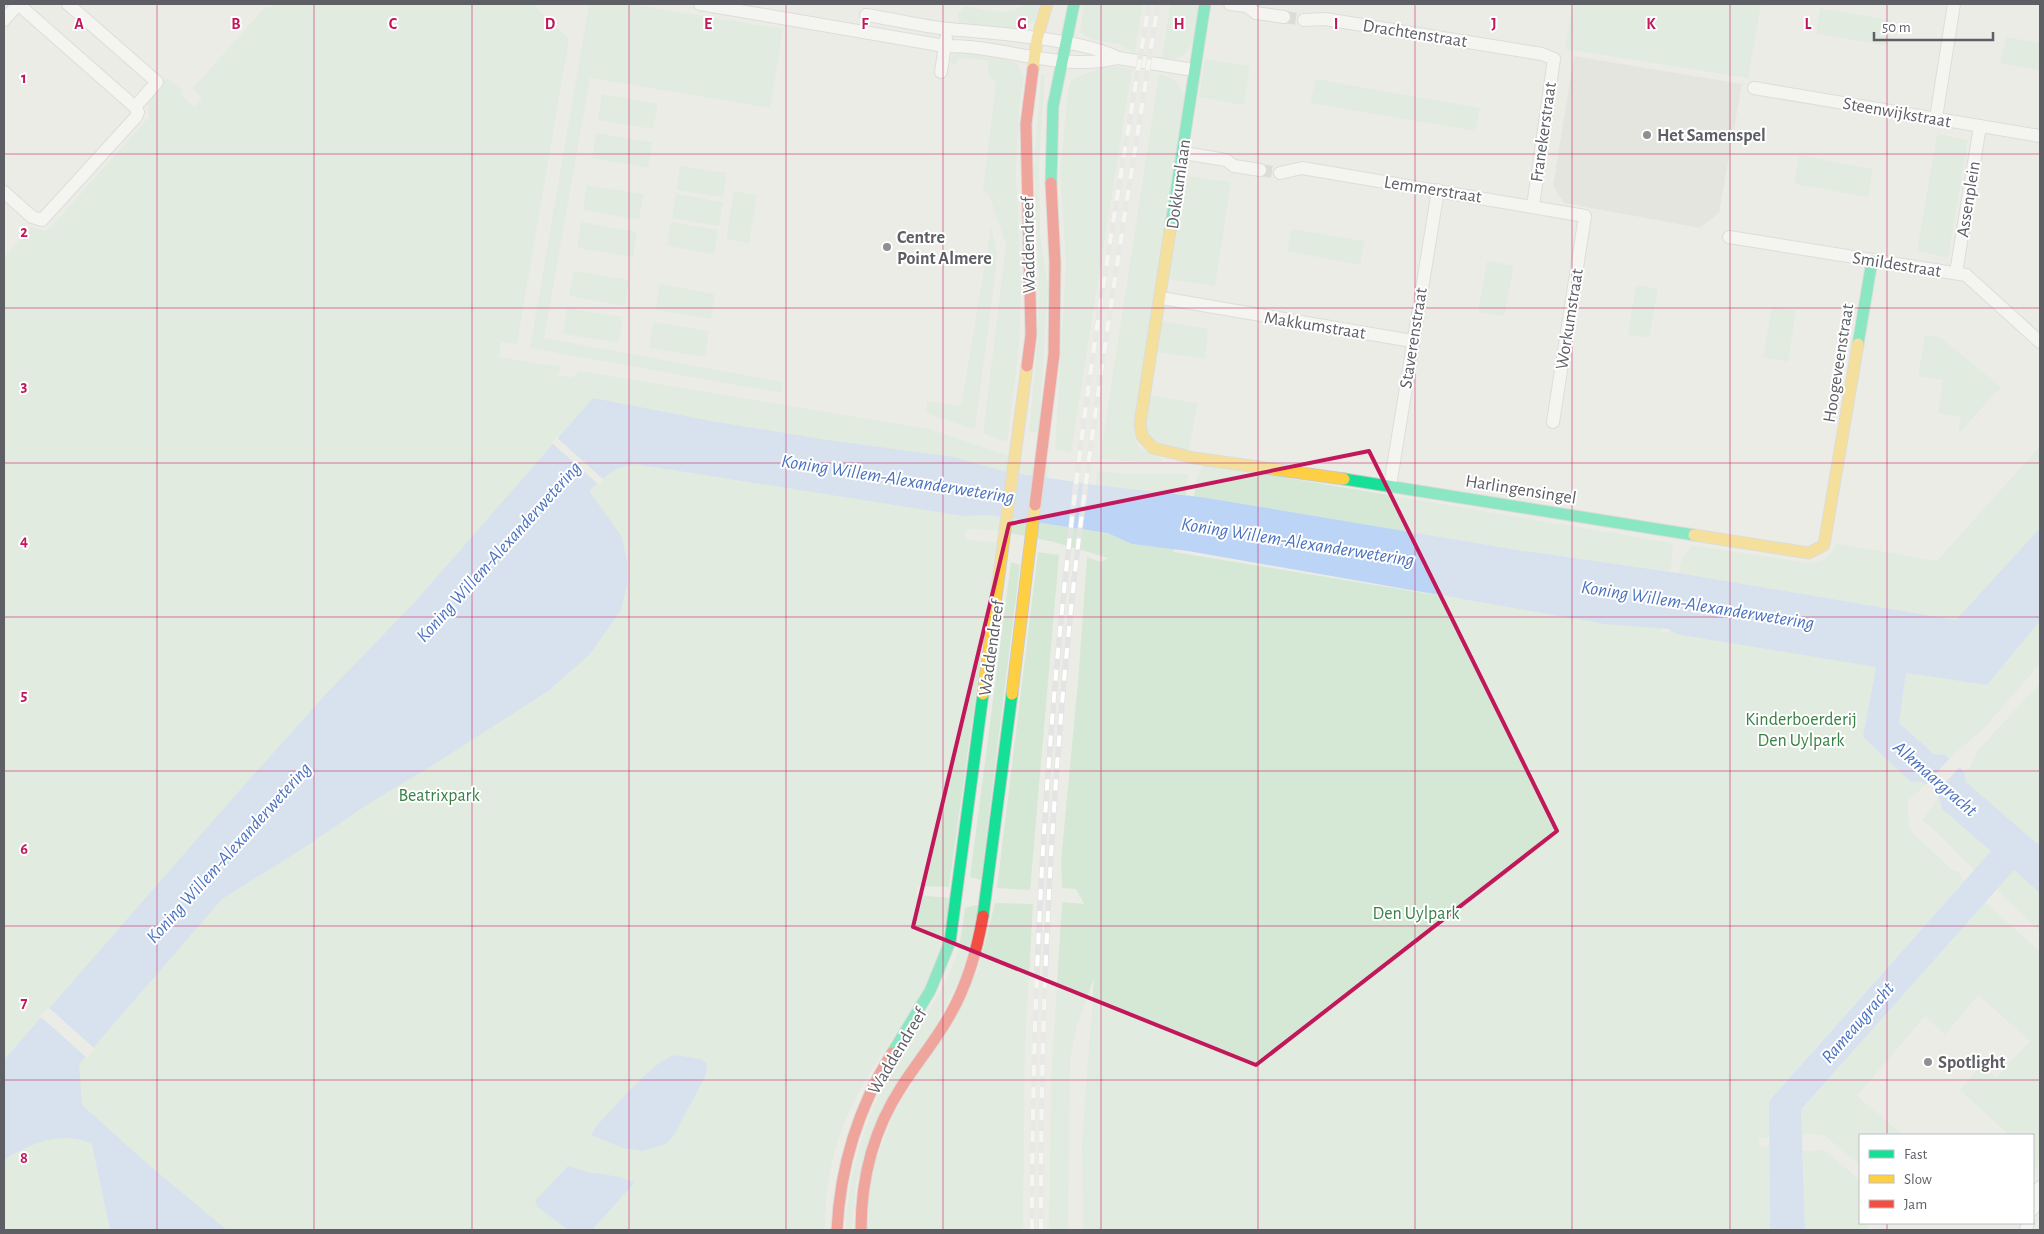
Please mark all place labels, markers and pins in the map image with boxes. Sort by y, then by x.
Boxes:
place label: Het Samenspel [1657,127,1766,145]
marker: Het Samenspel [1641,129,1653,141]
place label: Centre Point Almere [897,229,992,268]
marker: Centre Point Almere [881,241,893,253]
place label: Spotlight [1938,1054,2005,1072]
marker: Spotlight [1922,1056,1934,1068]

